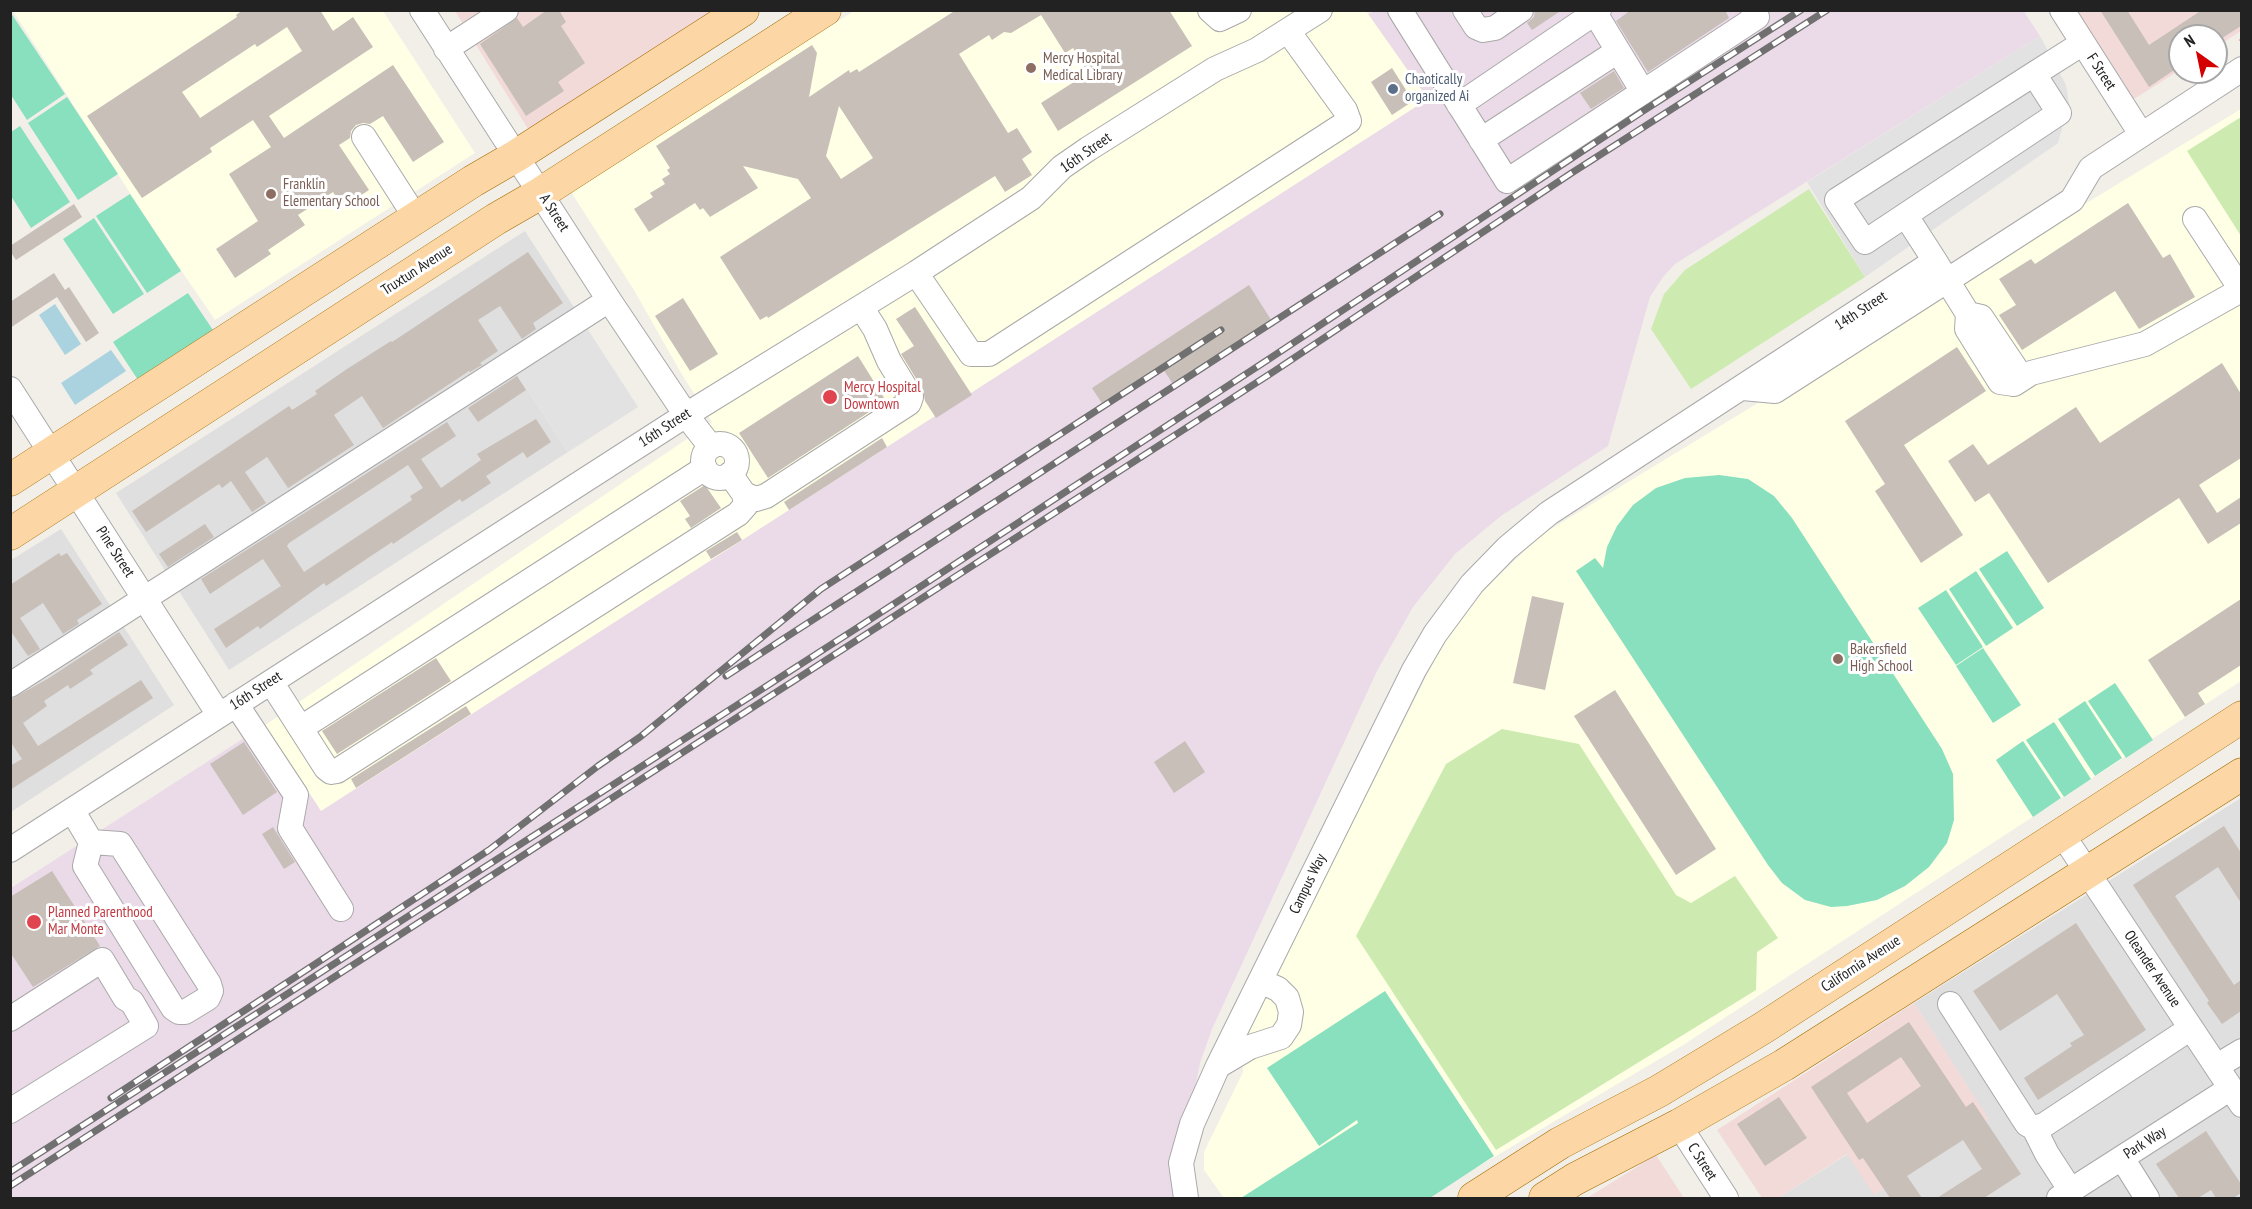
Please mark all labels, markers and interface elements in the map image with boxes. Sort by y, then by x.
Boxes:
north arrow [2168,24,2228,84]
text: N [2180,30,2198,51]
place label: Mercy Hospital Medical Library [1043,50,1122,85]
street label: F Street [2082,50,2120,94]
marker: Mercy Hospital Medical Library [1024,61,1038,75]
place label: Chaotically organized Ai [1405,71,1469,106]
marker: Chaotically organized Ai [1386,82,1400,96]
street label: 16th Street [1057,129,1115,177]
place label: Franklin Elementary School [283,176,380,211]
marker: Franklin Elementary School [264,187,278,201]
street label: A Street [535,191,573,235]
street label: Truxtun Avenue [378,241,456,299]
street label: 14th Street [1832,288,1890,334]
place label: Mercy Hospital Downtown [844,379,921,414]
marker: Mercy Hospital Downtown [821,388,839,406]
street label: 16th Street [636,405,694,451]
street label: Pine Street [92,523,138,581]
place label: Bakersfield High School [1850,641,1912,676]
marker: Bakersfield High School [1831,652,1845,666]
street label: 16th Street [227,668,285,714]
street label: Campus Way [1286,851,1330,917]
place label: Planned Parenthood Mar Monte [48,904,153,939]
marker: Planned Parenthood Mar Monte [25,913,43,931]
street label: Oleander Avenue [2120,927,2184,1011]
street label: California Avenue [1818,932,1904,996]
street label: Park Way [2121,1123,2169,1163]
street label: C Street [1683,1140,1721,1184]

